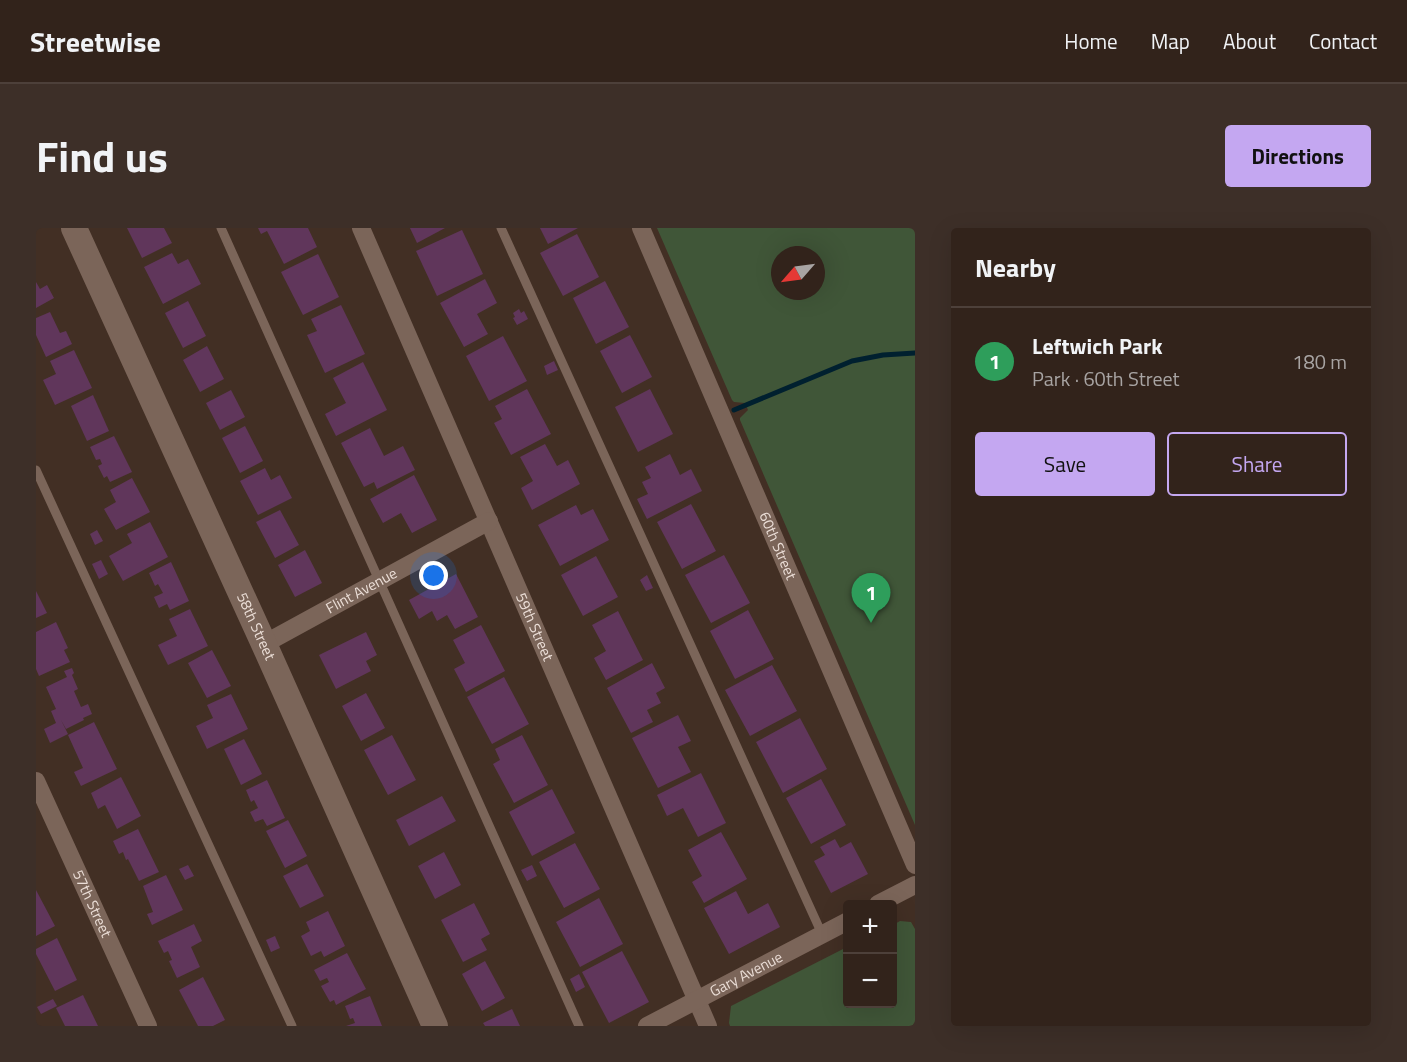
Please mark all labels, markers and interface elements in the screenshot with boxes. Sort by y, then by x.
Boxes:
text: Streetwise [30,20,161,63]
text: Home [1064,25,1118,57]
text: Map [1151,25,1190,57]
text: About [1223,25,1276,57]
text: Contact [1309,25,1377,57]
text: Find us [36,124,168,188]
button: Directions [1225,125,1371,187]
north arrow [771,246,825,300]
text: Nearby [975,248,1056,287]
text: Leftwich Park [1032,329,1163,363]
text: 1 [989,346,1000,377]
text: 180 m [1292,346,1347,377]
text: Park · 60th Street [1032,363,1180,394]
button: Save [975,432,1155,496]
button: Share [1167,432,1347,496]
street label: 60th Street [753,508,803,584]
street label: Flint Avenue [321,561,401,619]
your location [419,561,448,590]
pin: 1 [852,574,890,623]
street label: 58th Street [231,589,282,664]
street label: 59th Street [510,589,560,665]
street label: 57th Street [67,866,118,942]
map controls [843,900,897,1008]
button: + [843,900,897,954]
street label: Gary Avenue [705,945,787,1002]
button: − [843,954,897,1008]

